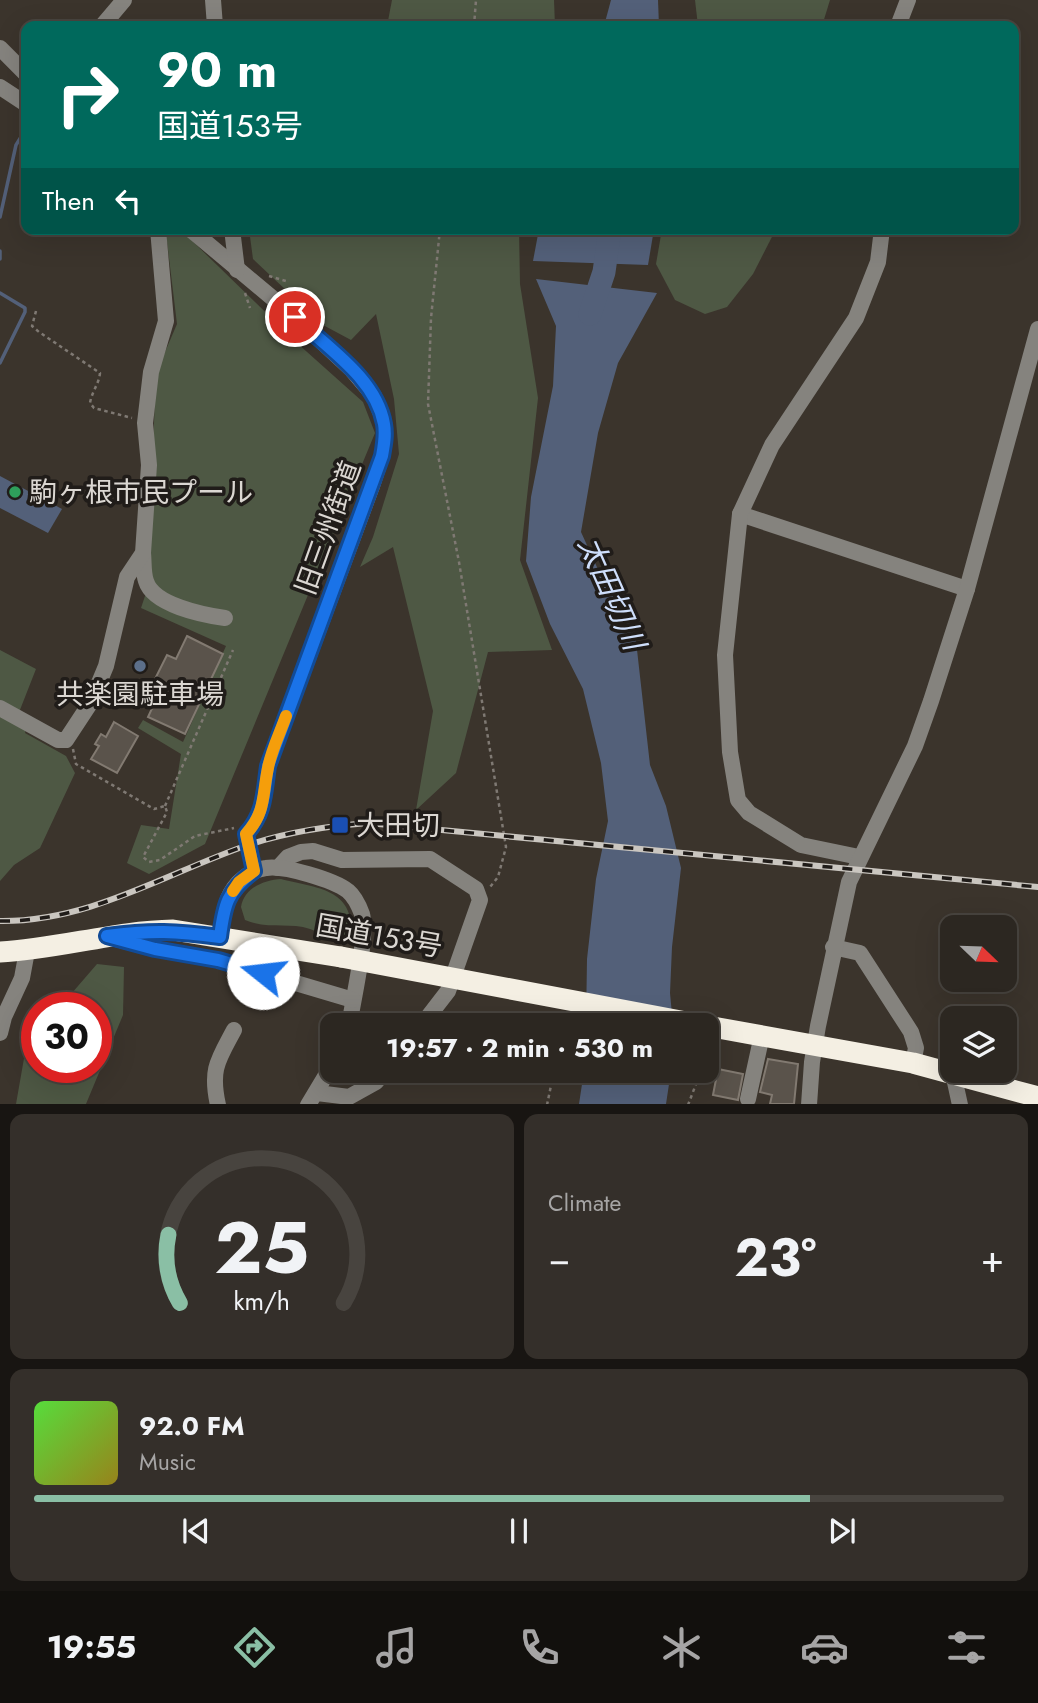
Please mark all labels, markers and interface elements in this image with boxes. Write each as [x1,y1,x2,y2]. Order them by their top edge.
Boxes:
text: 90 m [157,35,277,105]
icon: right [42,49,133,140]
text: 国道153号 [157,103,303,149]
text: Then [42,182,95,220]
icon: left [109,182,147,220]
pin [265,287,325,347]
icon: arrive [276,298,314,336]
street label: 旧三州街道 [285,455,371,601]
place label: 駒ヶ根市民プール [29,472,253,513]
marker: 駒ヶ根市民プール [7,484,23,500]
water label: 太田切川 [568,529,657,659]
marker: 共楽園駐車場 [132,658,148,674]
place label: 共楽園駐車場 [56,674,224,715]
place label: 大田切 [356,805,440,846]
marker: 大田切 [330,815,350,835]
street label: 国道153号 [313,905,445,967]
north arrow [940,915,1017,992]
map controls [940,915,1017,1083]
position arrow [226,936,300,1010]
speed limit sign: 30 [21,992,112,1083]
button: layers [940,1006,1017,1083]
text: 19:57 · 2 min · 530 m [386,1029,653,1067]
text: Climate [548,1186,621,1220]
text: 25 [215,1195,309,1300]
text: 23° [735,1220,816,1296]
text: − [548,1231,570,1286]
text: + [981,1231,1004,1286]
text: km/h [234,1282,290,1318]
text: 92.0 FM [139,1407,244,1445]
text: Music [139,1445,196,1479]
icon: previous [177,1512,215,1550]
icon: pause [500,1512,538,1550]
icon: next [823,1512,861,1550]
icon: directions [230,1623,279,1672]
icon: music [372,1623,421,1672]
icon: phone [515,1623,564,1672]
icon: climate [657,1623,706,1672]
icon: car [800,1623,849,1672]
icon: filters [942,1623,991,1672]
text: 19:55 [47,1624,136,1670]

